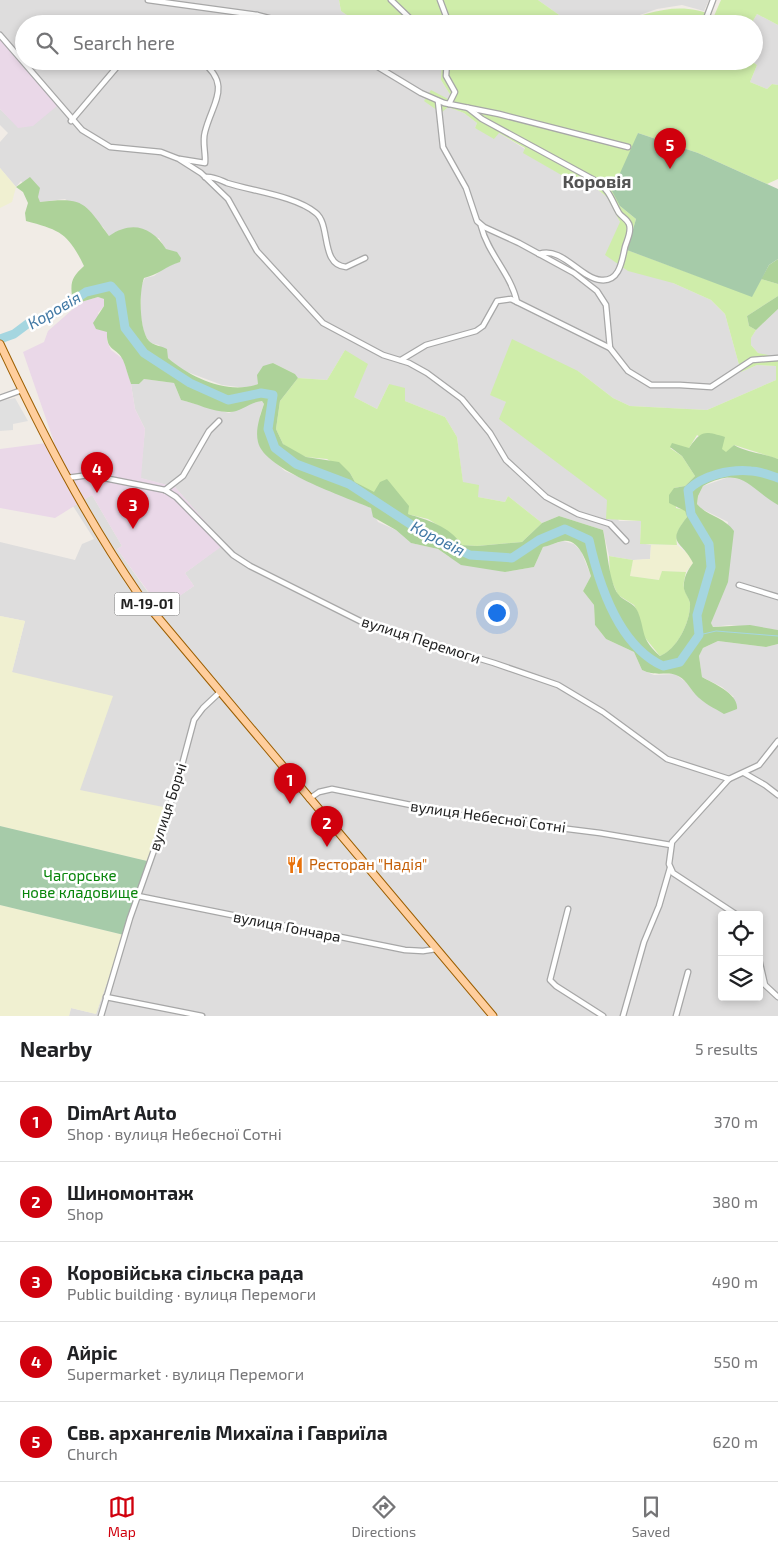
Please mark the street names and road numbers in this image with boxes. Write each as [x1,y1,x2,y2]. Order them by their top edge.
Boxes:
road number: М-19-01 [114,592,180,616]
street label: вулиця Перемоги [359,611,483,668]
street label: вулиця Борчі [144,760,191,853]
street label: вулиця Небесної Сотні [409,796,567,837]
street label: вулиця Гончара [232,907,343,946]

